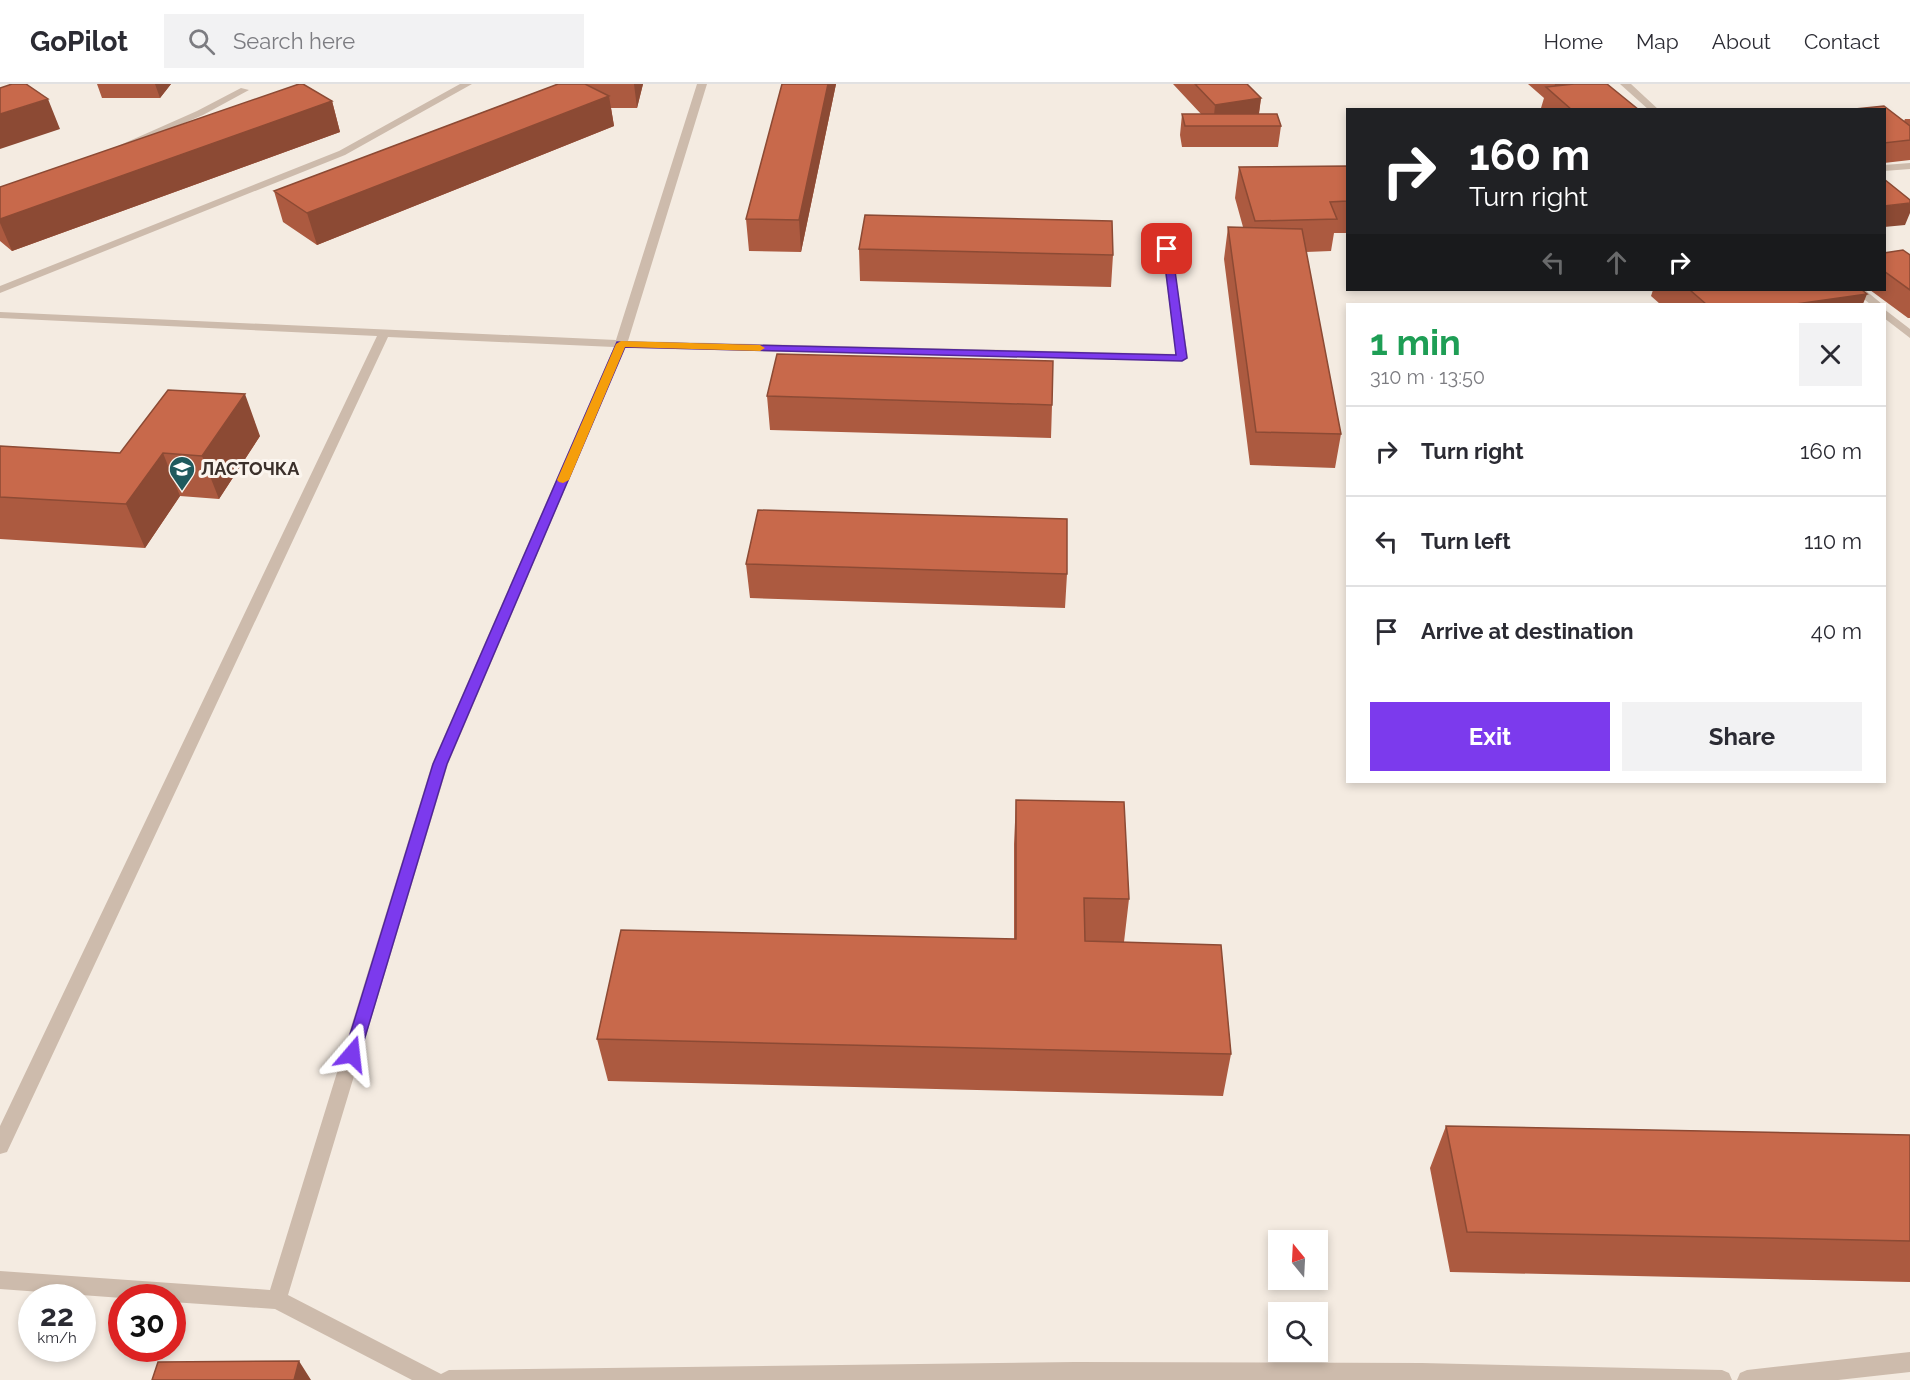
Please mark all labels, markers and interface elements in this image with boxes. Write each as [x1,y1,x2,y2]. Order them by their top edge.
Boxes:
search box [164,14,584,68]
text: GoPilot [30,25,128,58]
icon: search [185,25,218,58]
text: Search here [233,28,355,54]
text: Home [1544,29,1603,54]
text: Map [1636,29,1679,54]
text: About [1712,29,1771,54]
text: Contact [1804,29,1880,54]
text: 160 m [1469,131,1590,180]
icon: right [1370,132,1448,210]
text: Turn right [1469,181,1588,212]
pin [1141,223,1192,274]
icon: arrive [1150,232,1183,265]
icon: left [1537,246,1570,279]
icon: ahead [1600,246,1633,279]
icon: right [1663,246,1696,279]
text: 1 min [1370,321,1461,363]
button: close [1799,323,1862,386]
text: 310 m · 13:50 [1370,365,1485,389]
icon: right [1370,435,1403,468]
text: Turn right [1421,438,1524,464]
text: 160 m [1800,438,1862,464]
school or university icon: ЛАСТОЧКА [167,454,197,492]
place label: ЛАСТОЧКА [201,458,300,479]
icon: left [1370,525,1403,558]
text: Turn left [1421,528,1511,554]
text: 110 m [1804,528,1862,554]
icon: arrive [1370,615,1403,648]
text: Arrive at destination [1421,618,1634,644]
text: 40 m [1811,618,1862,644]
button: Exit [1370,702,1610,771]
button: Share [1622,702,1862,771]
position arrow [320,1022,384,1086]
north arrow [1268,1230,1328,1290]
map controls [1268,1230,1328,1362]
speed limit sign: 30 [108,1284,186,1362]
text: 22 [40,1298,74,1333]
button: search [1268,1302,1328,1362]
text: km/h [37,1329,77,1347]

